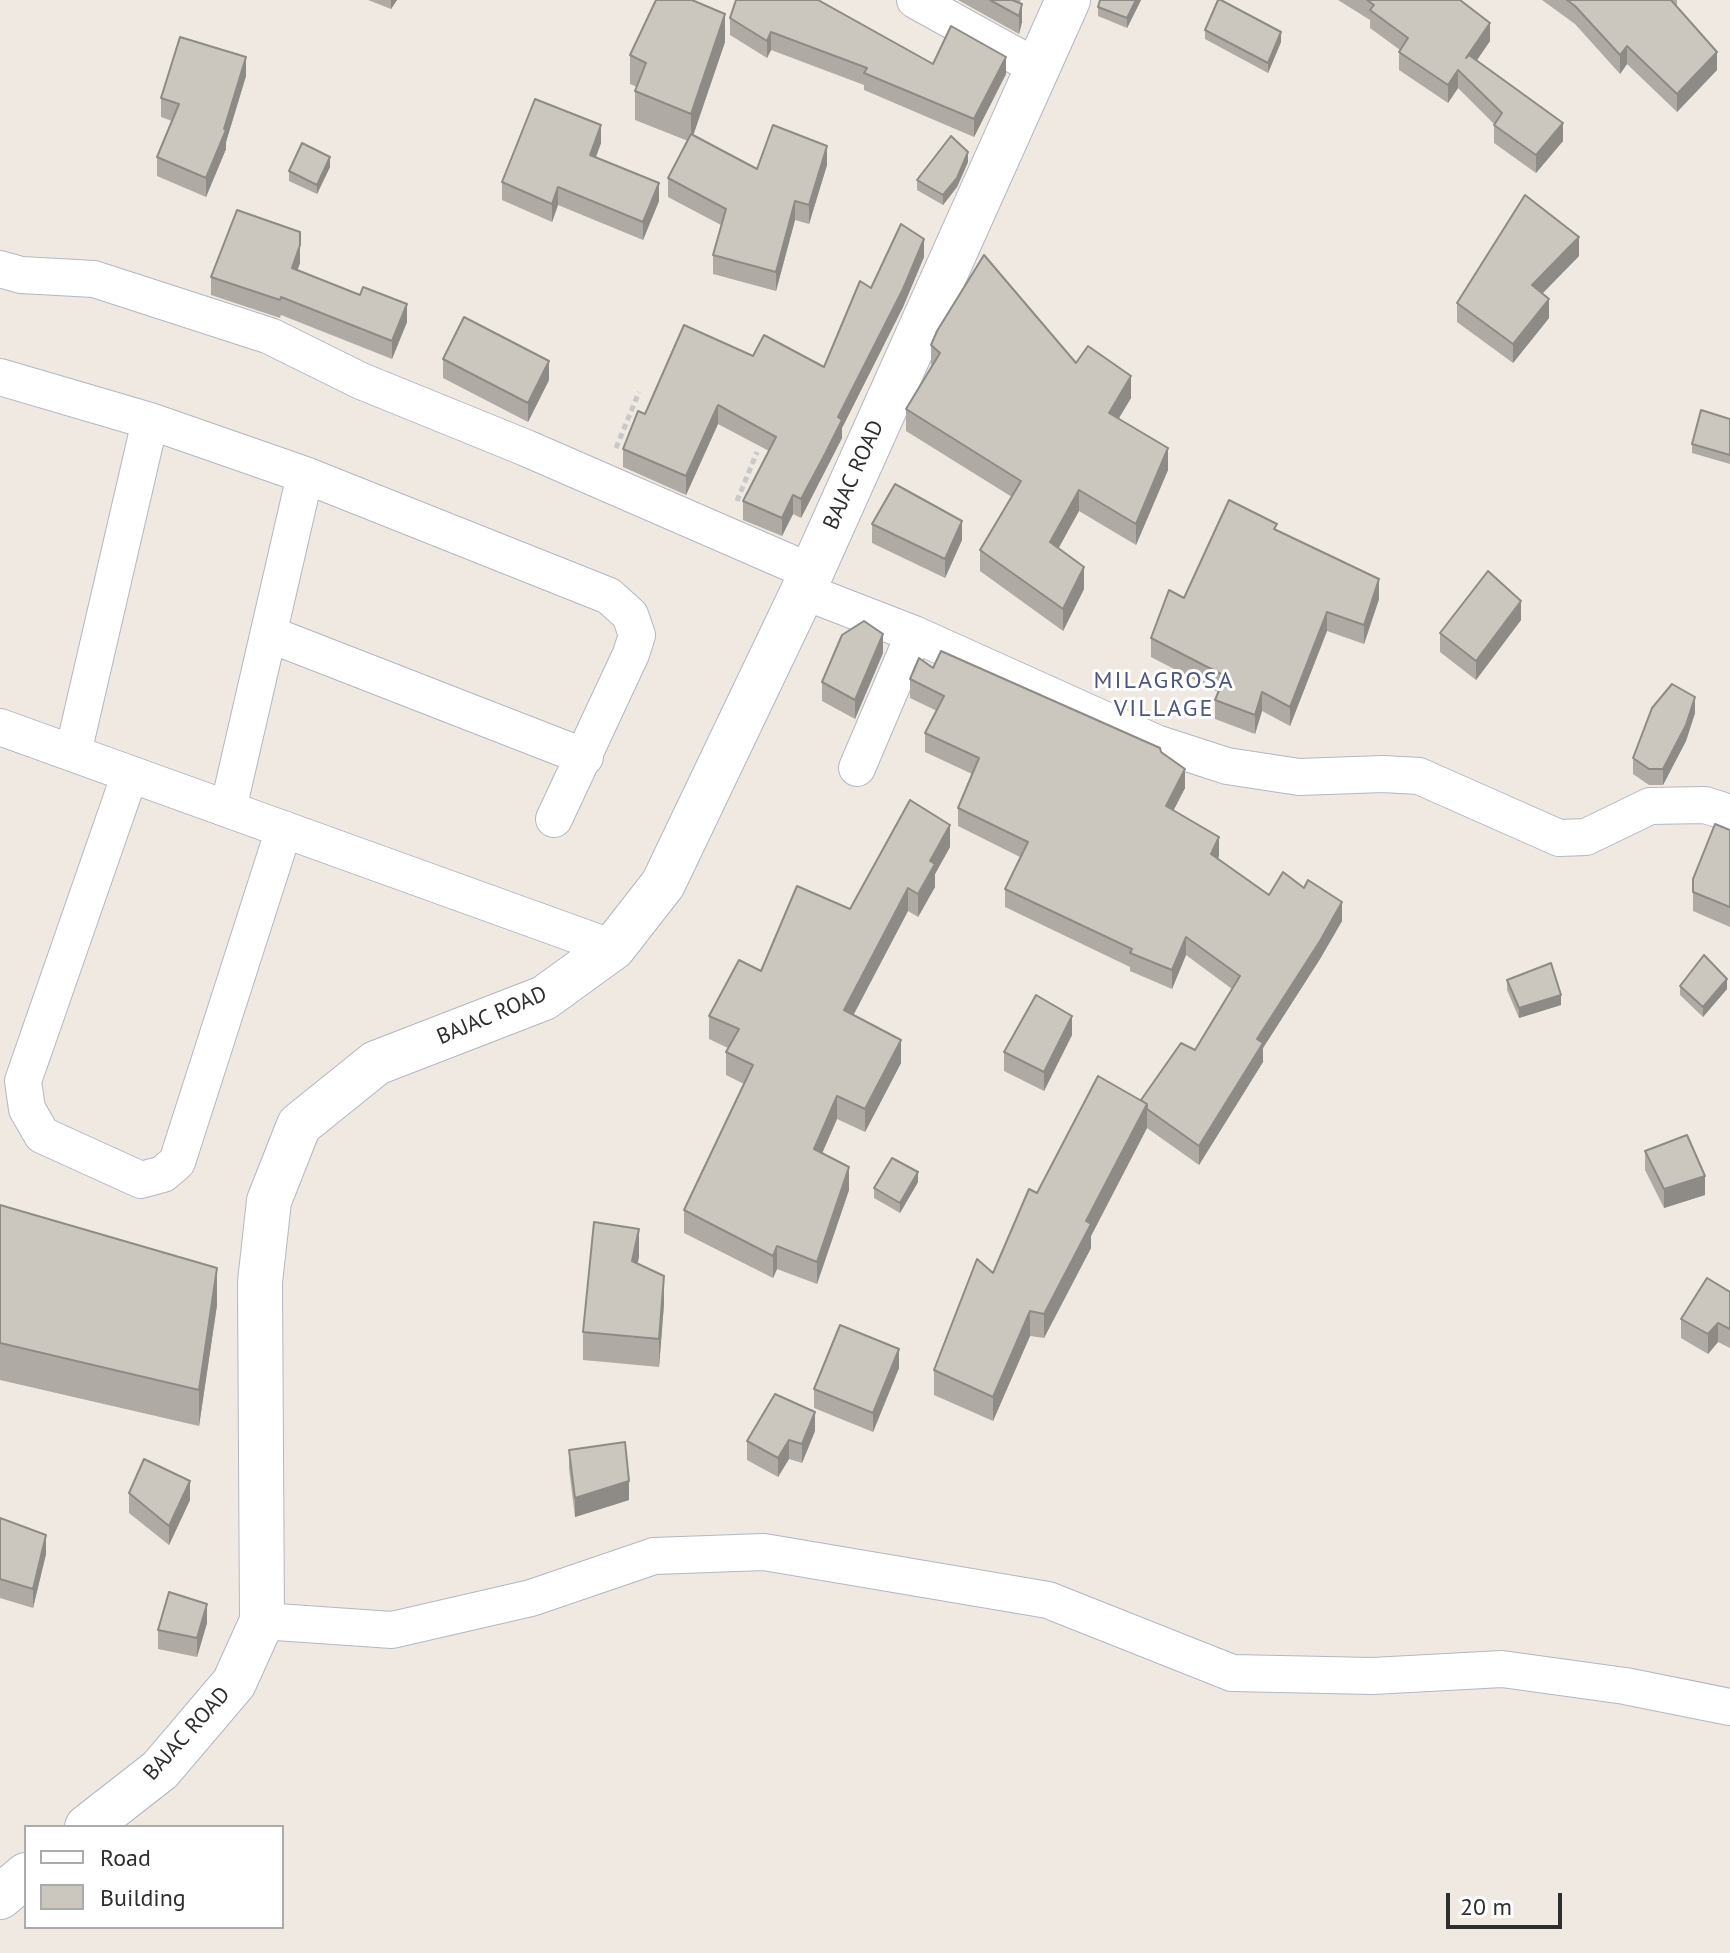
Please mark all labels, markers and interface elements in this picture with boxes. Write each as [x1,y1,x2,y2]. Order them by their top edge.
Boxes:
street label: BAJAC ROAD [818,416,890,534]
district label: MILAGROSA VILLAGE [1093,667,1235,723]
street label: BAJAC ROAD [433,981,551,1051]
street label: BAJAC ROAD [138,1682,236,1786]
legend [24,1825,284,1929]
text: Road [100,1842,151,1873]
scale bar [1450,1877,1566,1927]
text: Building [100,1882,186,1913]
text: 20 m [1460,1891,1512,1922]

